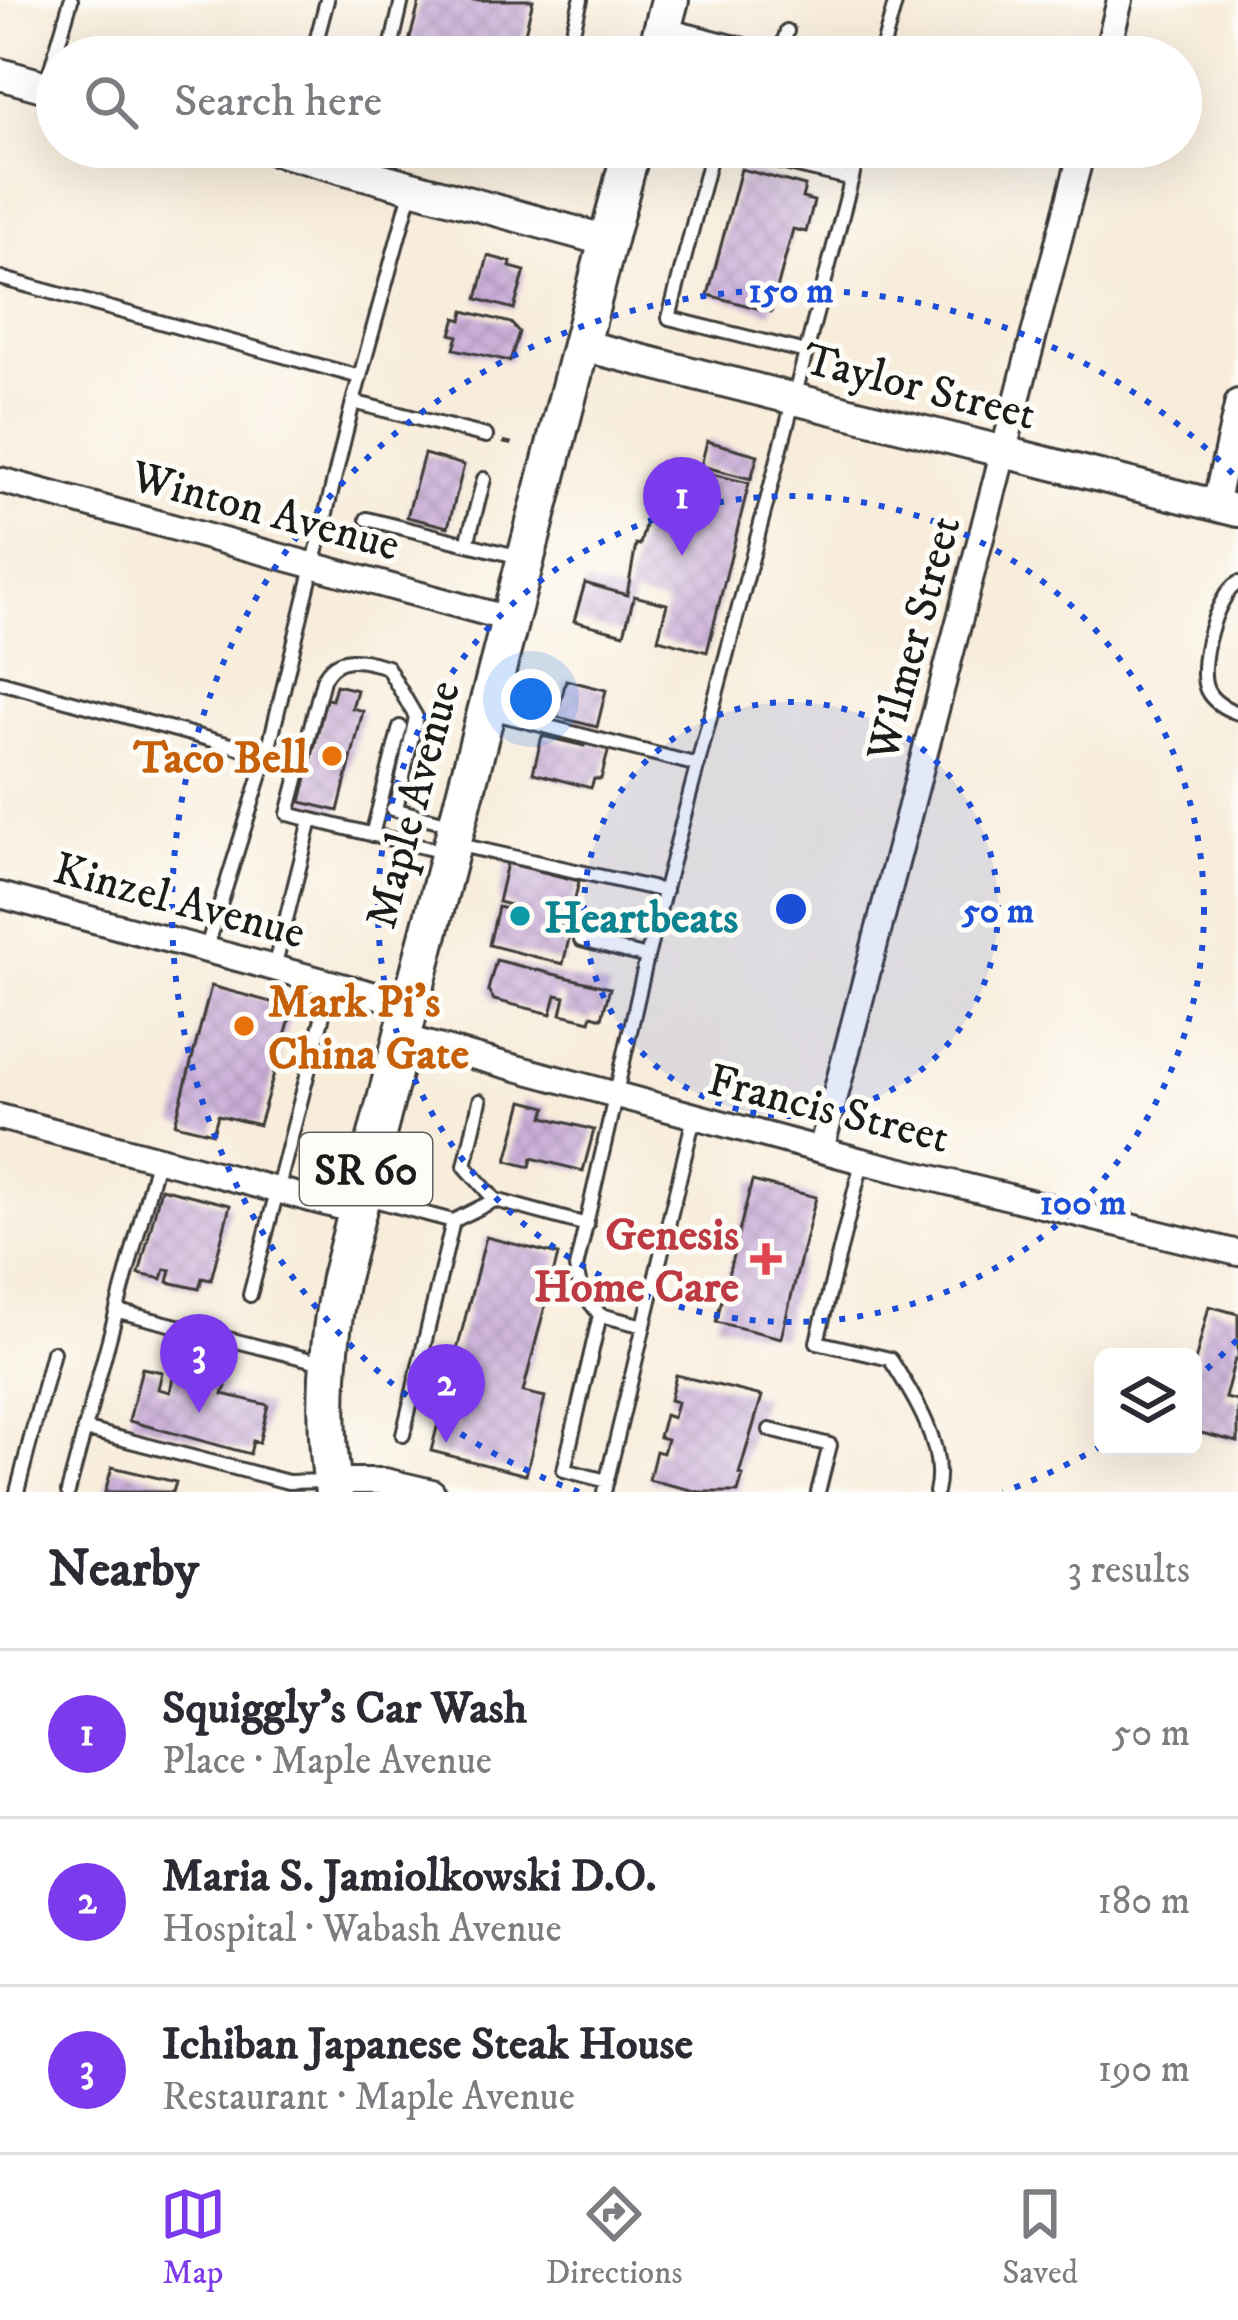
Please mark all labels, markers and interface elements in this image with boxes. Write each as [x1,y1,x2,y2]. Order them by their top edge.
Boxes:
search box [36,36,1202,168]
icon: search [78,69,144,135]
text: Search here [174,74,382,130]
text: 150 m [748,269,834,314]
street label: Taylor Street [797,332,1041,444]
street label: Winton Avenue [124,449,405,575]
pin: 1 [643,457,721,556]
street label: Wilmer Street [855,510,974,768]
your location [501,669,561,729]
street label: Maple Avenue [354,675,474,935]
place label: Taco Bell [133,731,308,787]
marker: Taco Bell [319,743,345,769]
street label: Kinzel Avenue [47,841,311,962]
centre of rings [770,888,812,930]
text: 50 m [961,889,1034,934]
place label: Heartbeats [544,891,738,947]
marker: Heartbeats [507,903,533,929]
place label: Mark Pi's China Gate [268,975,469,1083]
marker: Mark Pi's China Gate [231,1013,257,1039]
street label: Francis Street [702,1053,955,1167]
road number: SR 60 [300,1133,432,1205]
text: 100 m [1040,1181,1126,1226]
place label: Genesis Home Care [534,1208,739,1316]
marker: Genesis Home Care [750,1243,782,1275]
pin: 3 [160,1314,238,1413]
pin: 2 [407,1344,485,1443]
map controls [1094,1348,1202,1456]
button: layers [1094,1348,1202,1456]
text: Nearby [48,1538,199,1602]
text: 3 results [1067,1546,1190,1595]
text: Squiggly's Car Wash [162,1681,527,1737]
text: 1 [80,1709,94,1758]
text: 50 m [1112,1709,1190,1758]
text: Place · Maple Avenue [162,1737,492,1786]
text: Maria S. Jamiolkowski D.O. [162,1849,656,1905]
text: 2 [77,1877,97,1926]
text: 180 m [1098,1877,1190,1926]
text: Hospital · Wabash Avenue [162,1905,562,1954]
text: Ichiban Japanese Steak House [162,2017,693,2073]
text: 3 [80,2045,94,2094]
text: 190 m [1098,2045,1190,2094]
text: Restaurant · Maple Avenue [162,2073,575,2122]
tab: Map [160,2181,226,2294]
tab: Directions [546,2181,682,2294]
tab: Saved [1002,2181,1078,2294]

